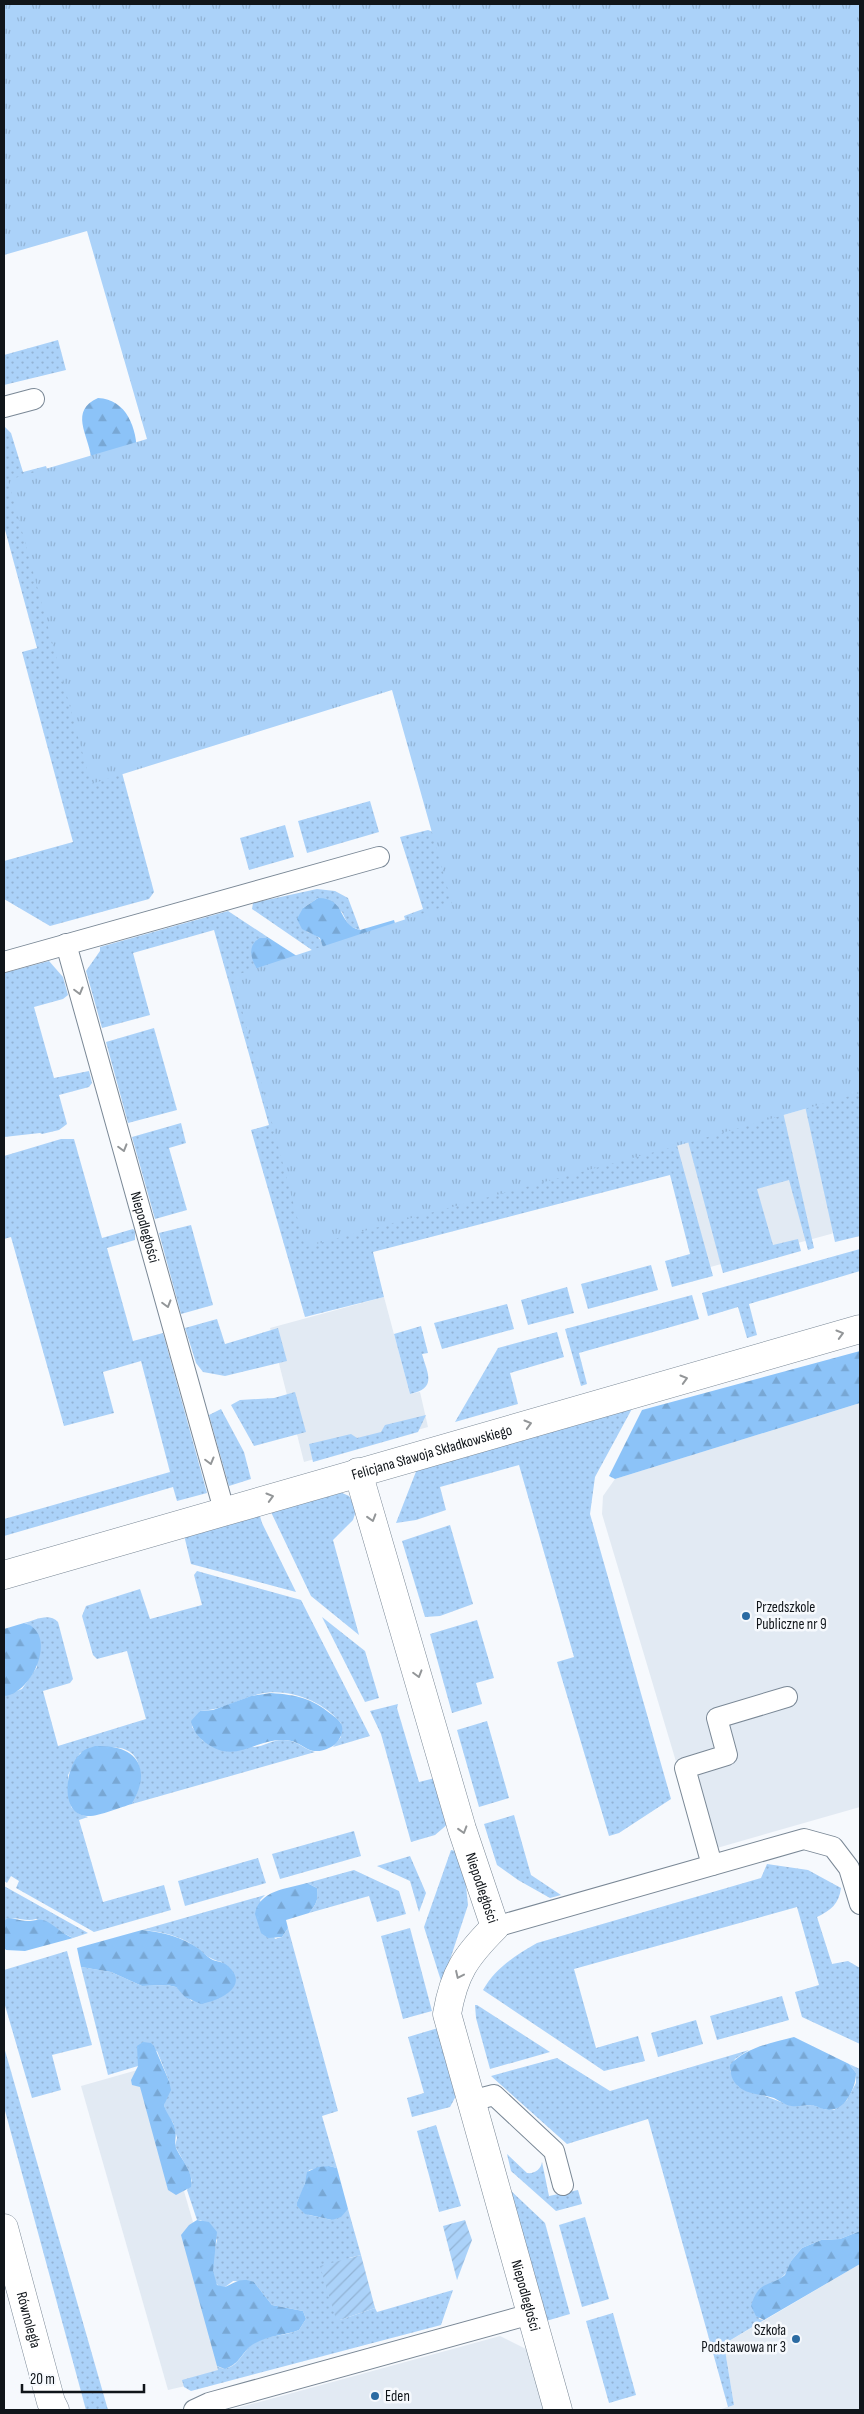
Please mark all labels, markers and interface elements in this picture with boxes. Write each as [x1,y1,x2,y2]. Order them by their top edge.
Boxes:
one-way arrow [74,987,84,995]
one-way arrow [117,1143,127,1152]
street label: Niepodległości [126,1189,164,1265]
one-way arrow [161,1300,172,1309]
one-way arrow [836,1330,844,1340]
one-way arrow [679,1374,688,1384]
one-way arrow [523,1419,531,1429]
street label: Felicjana Sławoja Składkowskiego [349,1420,514,1485]
one-way arrow [204,1457,215,1465]
one-way arrow [266,1492,274,1502]
one-way arrow [366,1514,376,1522]
place label: Przedszkole Publiczne nr 9 [756,1598,827,1634]
marker: Przedszkole Publiczne nr 9 [740,1610,752,1622]
one-way arrow [412,1670,422,1678]
one-way arrow [457,1826,467,1834]
street label: Niepodległości [461,1850,502,1926]
one-way arrow [454,1970,465,1979]
street label: Niepodległości [506,2258,544,2334]
street label: Równoległa [12,2290,45,2350]
place label: Szkoła Podstawowa nr 3 [701,2321,786,2357]
marker: Szkoła Podstawowa nr 3 [790,2333,802,2345]
scale bar [22,2362,145,2394]
text: 20 m [30,2370,55,2389]
place label: Eden [385,2387,410,2406]
marker: Eden [369,2390,381,2402]

